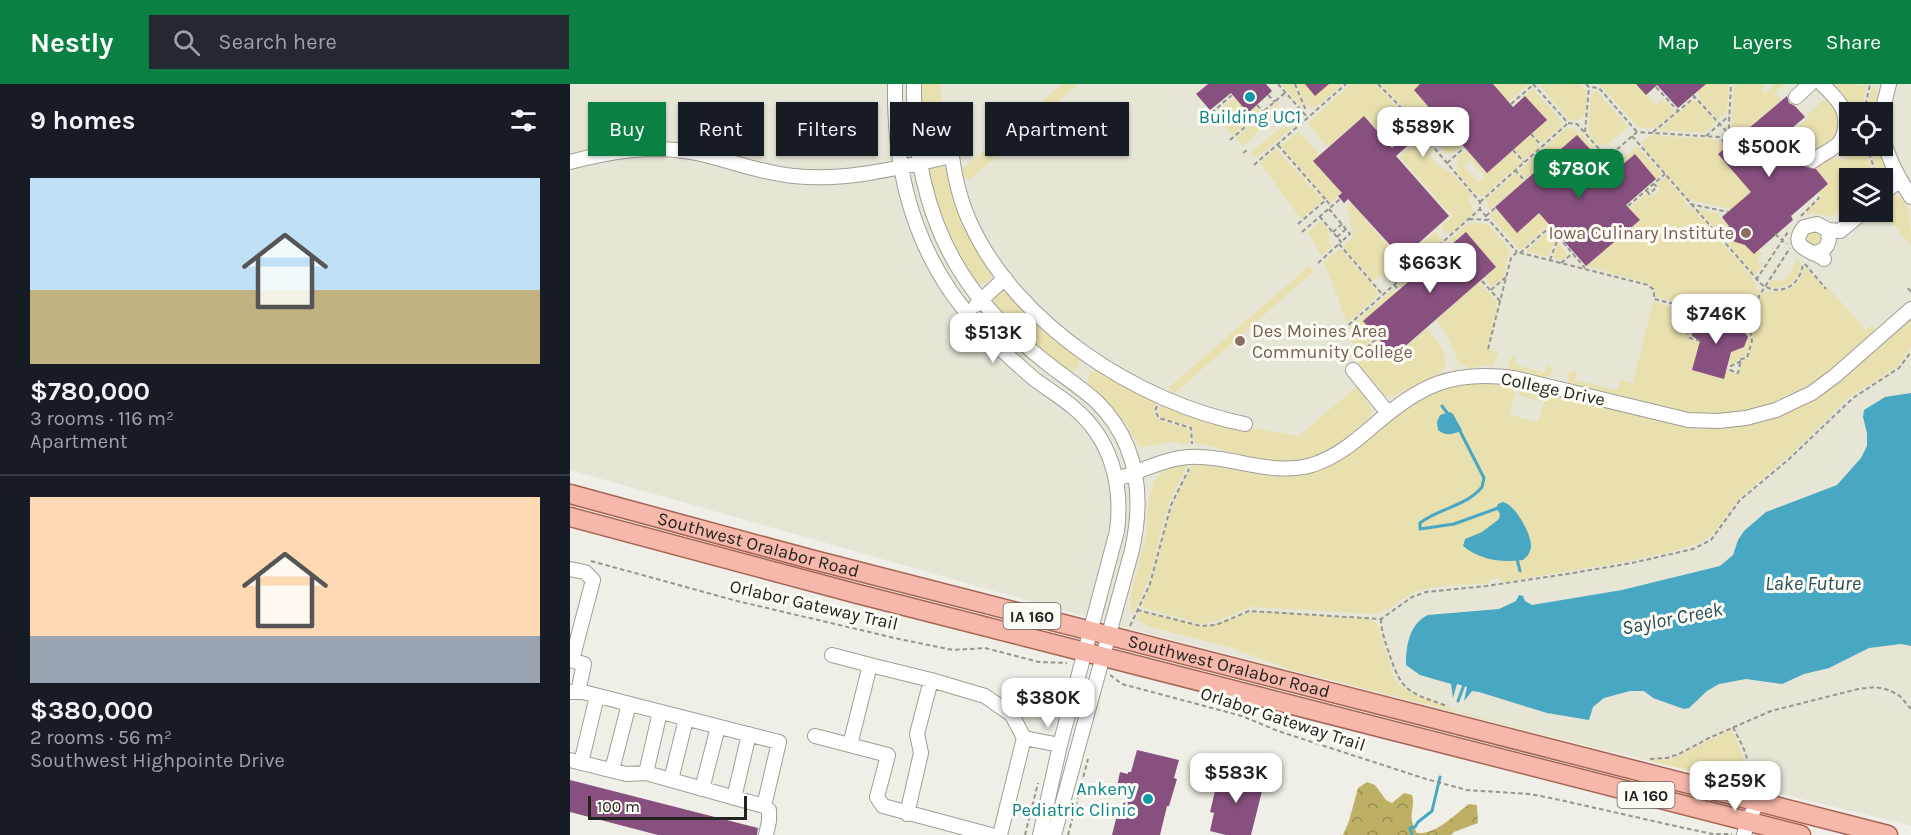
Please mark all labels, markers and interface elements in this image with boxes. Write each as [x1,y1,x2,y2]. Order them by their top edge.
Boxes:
search box [149,15,569,69]
text: Nestly [30,26,113,59]
icon: search [170,26,203,59]
text: Search here [218,29,337,55]
text: Map [1657,30,1699,54]
text: Layers [1732,30,1793,54]
text: Share [1826,30,1881,54]
marker: Building UC1 [1243,90,1257,104]
chip: Buy [588,102,666,156]
chip: Rent [678,102,764,156]
chip: Filters [776,102,878,156]
chip: New [890,102,973,156]
chip: Apartment [985,102,1129,156]
map controls [1839,102,1893,222]
button: locate [1839,102,1893,156]
icon: filters [507,104,540,137]
text: 9 homes [30,105,136,136]
place label: Building UC1 [1199,106,1301,128]
pin: $589K [1381,107,1465,158]
text: $589K [1391,115,1455,138]
pin: $500K [1727,127,1811,178]
text: $500K [1737,135,1801,158]
pin: $780K [1537,149,1621,200]
text: $780K [1548,157,1610,180]
button: layers [1839,168,1893,222]
icon: home [231,217,339,325]
place label: Iowa Culinary Institute [1548,222,1734,244]
marker: Iowa Culinary Institute [1739,226,1753,240]
pin: $663K [1388,243,1472,294]
text: $663K [1398,251,1462,274]
pin: $746K [1674,294,1758,345]
text: $746K [1686,302,1746,325]
pin: $513K [951,313,1035,364]
place label: Des Moines Area Community College [1252,320,1413,363]
text: $513K [964,321,1022,344]
marker: Des Moines Area Community College [1233,334,1247,348]
street label: College Drive [1499,367,1607,411]
text: $780,000 [30,376,150,407]
text: 3 rooms · 116 m² [30,407,174,430]
text: Apartment [30,430,128,453]
street label: Southwest Oralabor Road [655,507,861,582]
icon: home [231,536,339,644]
water label: Lake Future [1765,572,1861,595]
street label: Orlabor Gateway Trail [728,575,900,635]
water label: Saylor Creek [1620,597,1725,640]
road number: IA 160 [1004,603,1060,629]
street label: Southwest Oralabor Road [1125,630,1332,703]
pin: $380K [1006,678,1090,729]
street label: Orlabor Gateway Trail [1198,682,1368,756]
text: $380K [1016,686,1080,709]
text: $380,000 [30,695,153,726]
text: 2 rooms · 56 m² [30,726,172,749]
text: Southwest Highpointe Drive [30,749,285,772]
pin: $583K [1194,753,1278,804]
text: $583K [1204,761,1268,784]
pin: $259K [1693,761,1777,812]
text: $259K [1704,769,1766,792]
place label: Ankeny Pediatric Clinic [1012,778,1137,821]
road number: IA 160 [1618,782,1674,808]
marker: Ankeny Pediatric Clinic [1141,792,1155,806]
scale bar [588,793,747,820]
text: 100 m [597,797,640,816]

